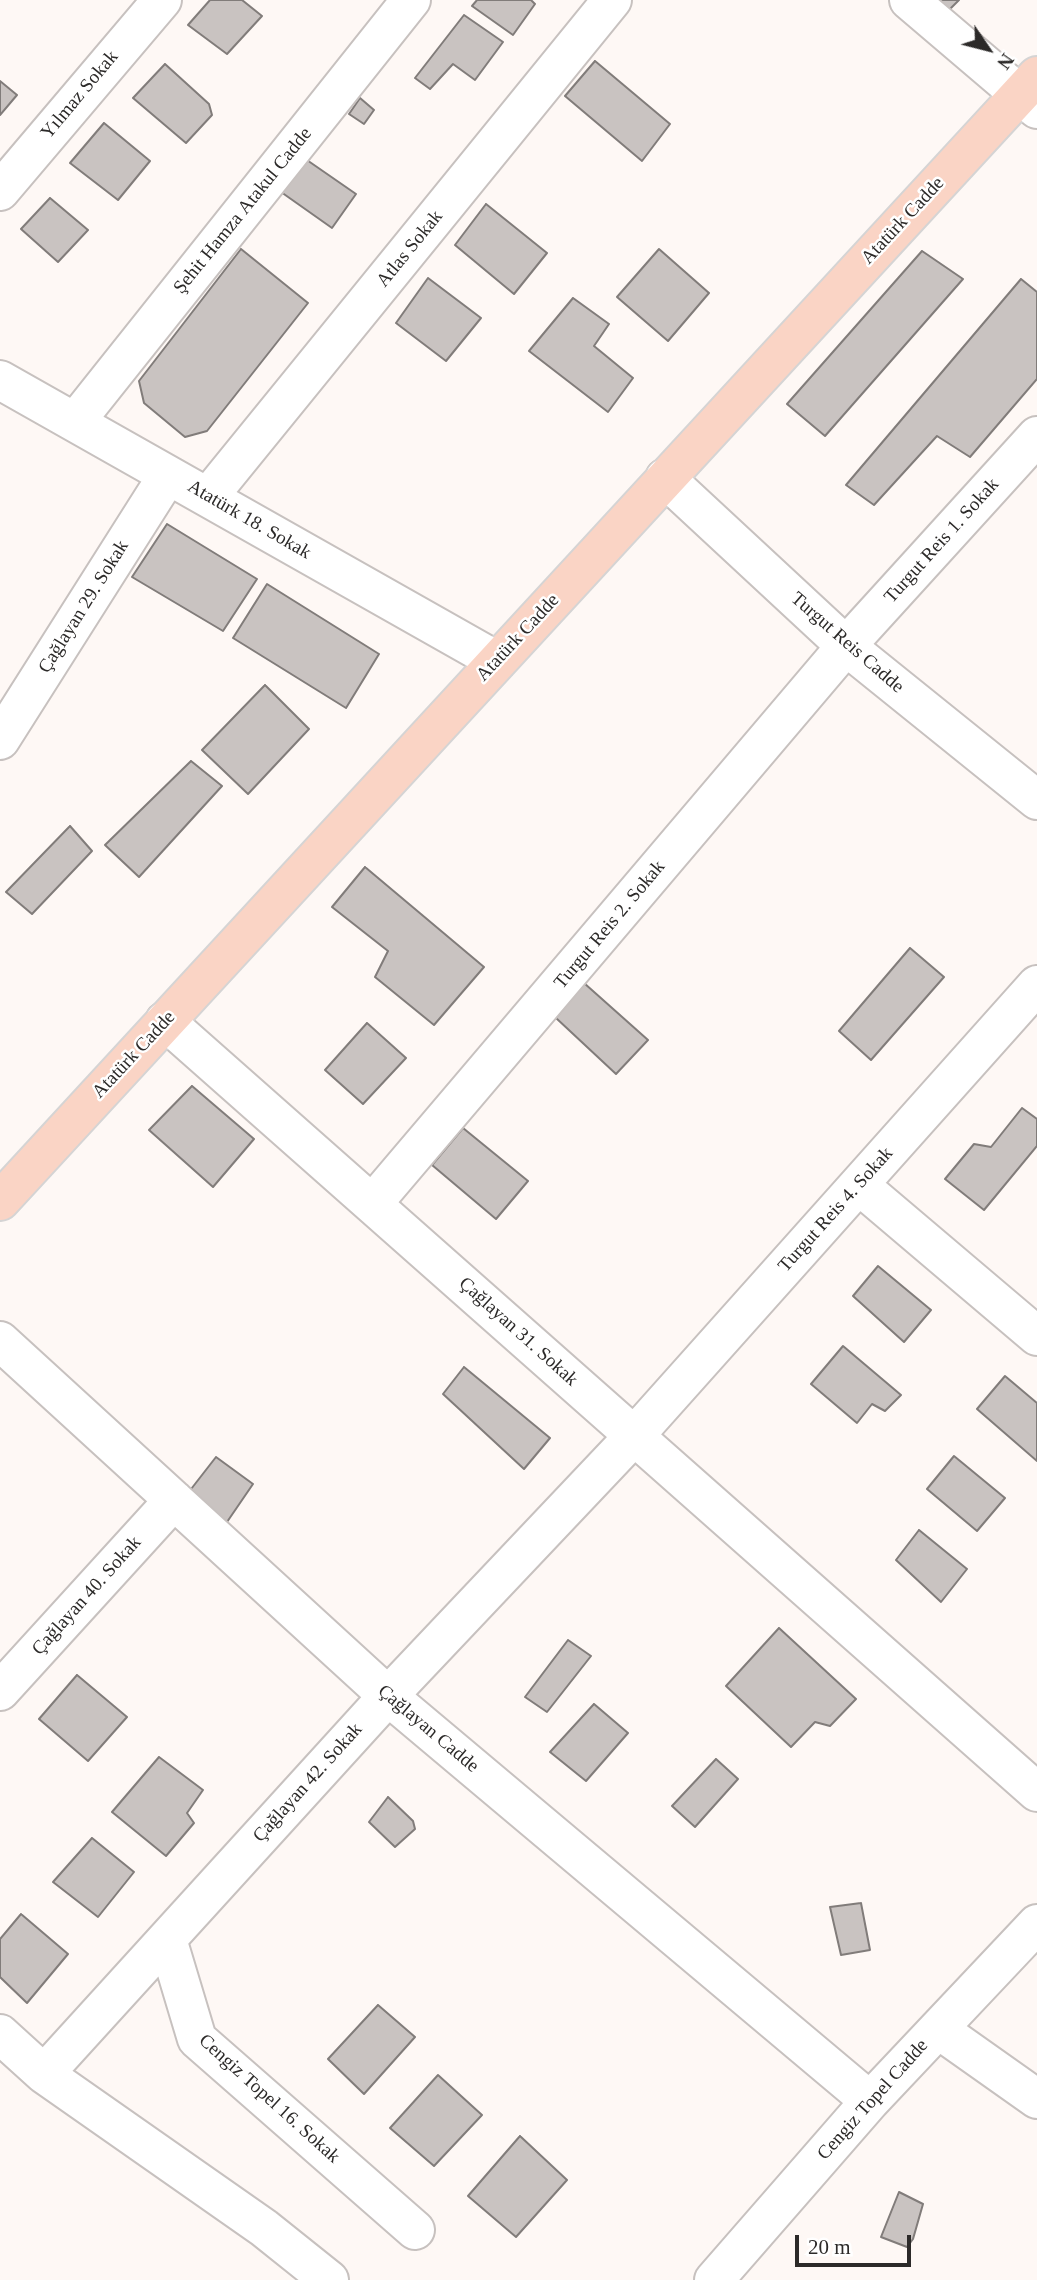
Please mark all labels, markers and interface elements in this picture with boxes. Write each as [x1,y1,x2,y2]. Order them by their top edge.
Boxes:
north arrow [953,14,1023,84]
street label: Yılmaz Sokak [37,46,123,144]
text: N [993,50,1018,73]
street label: Şehit Hamza Atakul Cadde [169,123,317,299]
street label: Atatürk Cadde [857,173,949,269]
street label: Atlas Sokak [372,206,448,292]
street label: Turgut Reis 1. Sokak [880,474,1004,608]
street label: Atatürk 18. Sokak [183,475,315,565]
street label: Çağlayan 29. Sokak [34,536,134,678]
street label: Turgut Reis Cadde [786,588,908,698]
street label: Atatürk Cadde [472,590,564,686]
street label: Turgut Reis 2. Sokak [550,856,670,994]
street label: Atatürk Cadde [88,1007,180,1103]
street label: Turgut Reis 4. Sokak [774,1143,898,1277]
street label: Çağlayan 31. Sokak [454,1273,582,1391]
street label: Çağlayan 40. Sokak [28,1532,146,1660]
street label: Çağlayan Cadde [373,1680,483,1778]
street label: Çağlayan 42. Sokak [249,1719,367,1847]
street label: Cengiz Topel 16. Sokak [194,2030,344,2168]
street label: Cengiz Topel Cadde [813,2035,933,2165]
scale bar [799,2220,914,2264]
text: 20 m [808,2235,851,2259]

